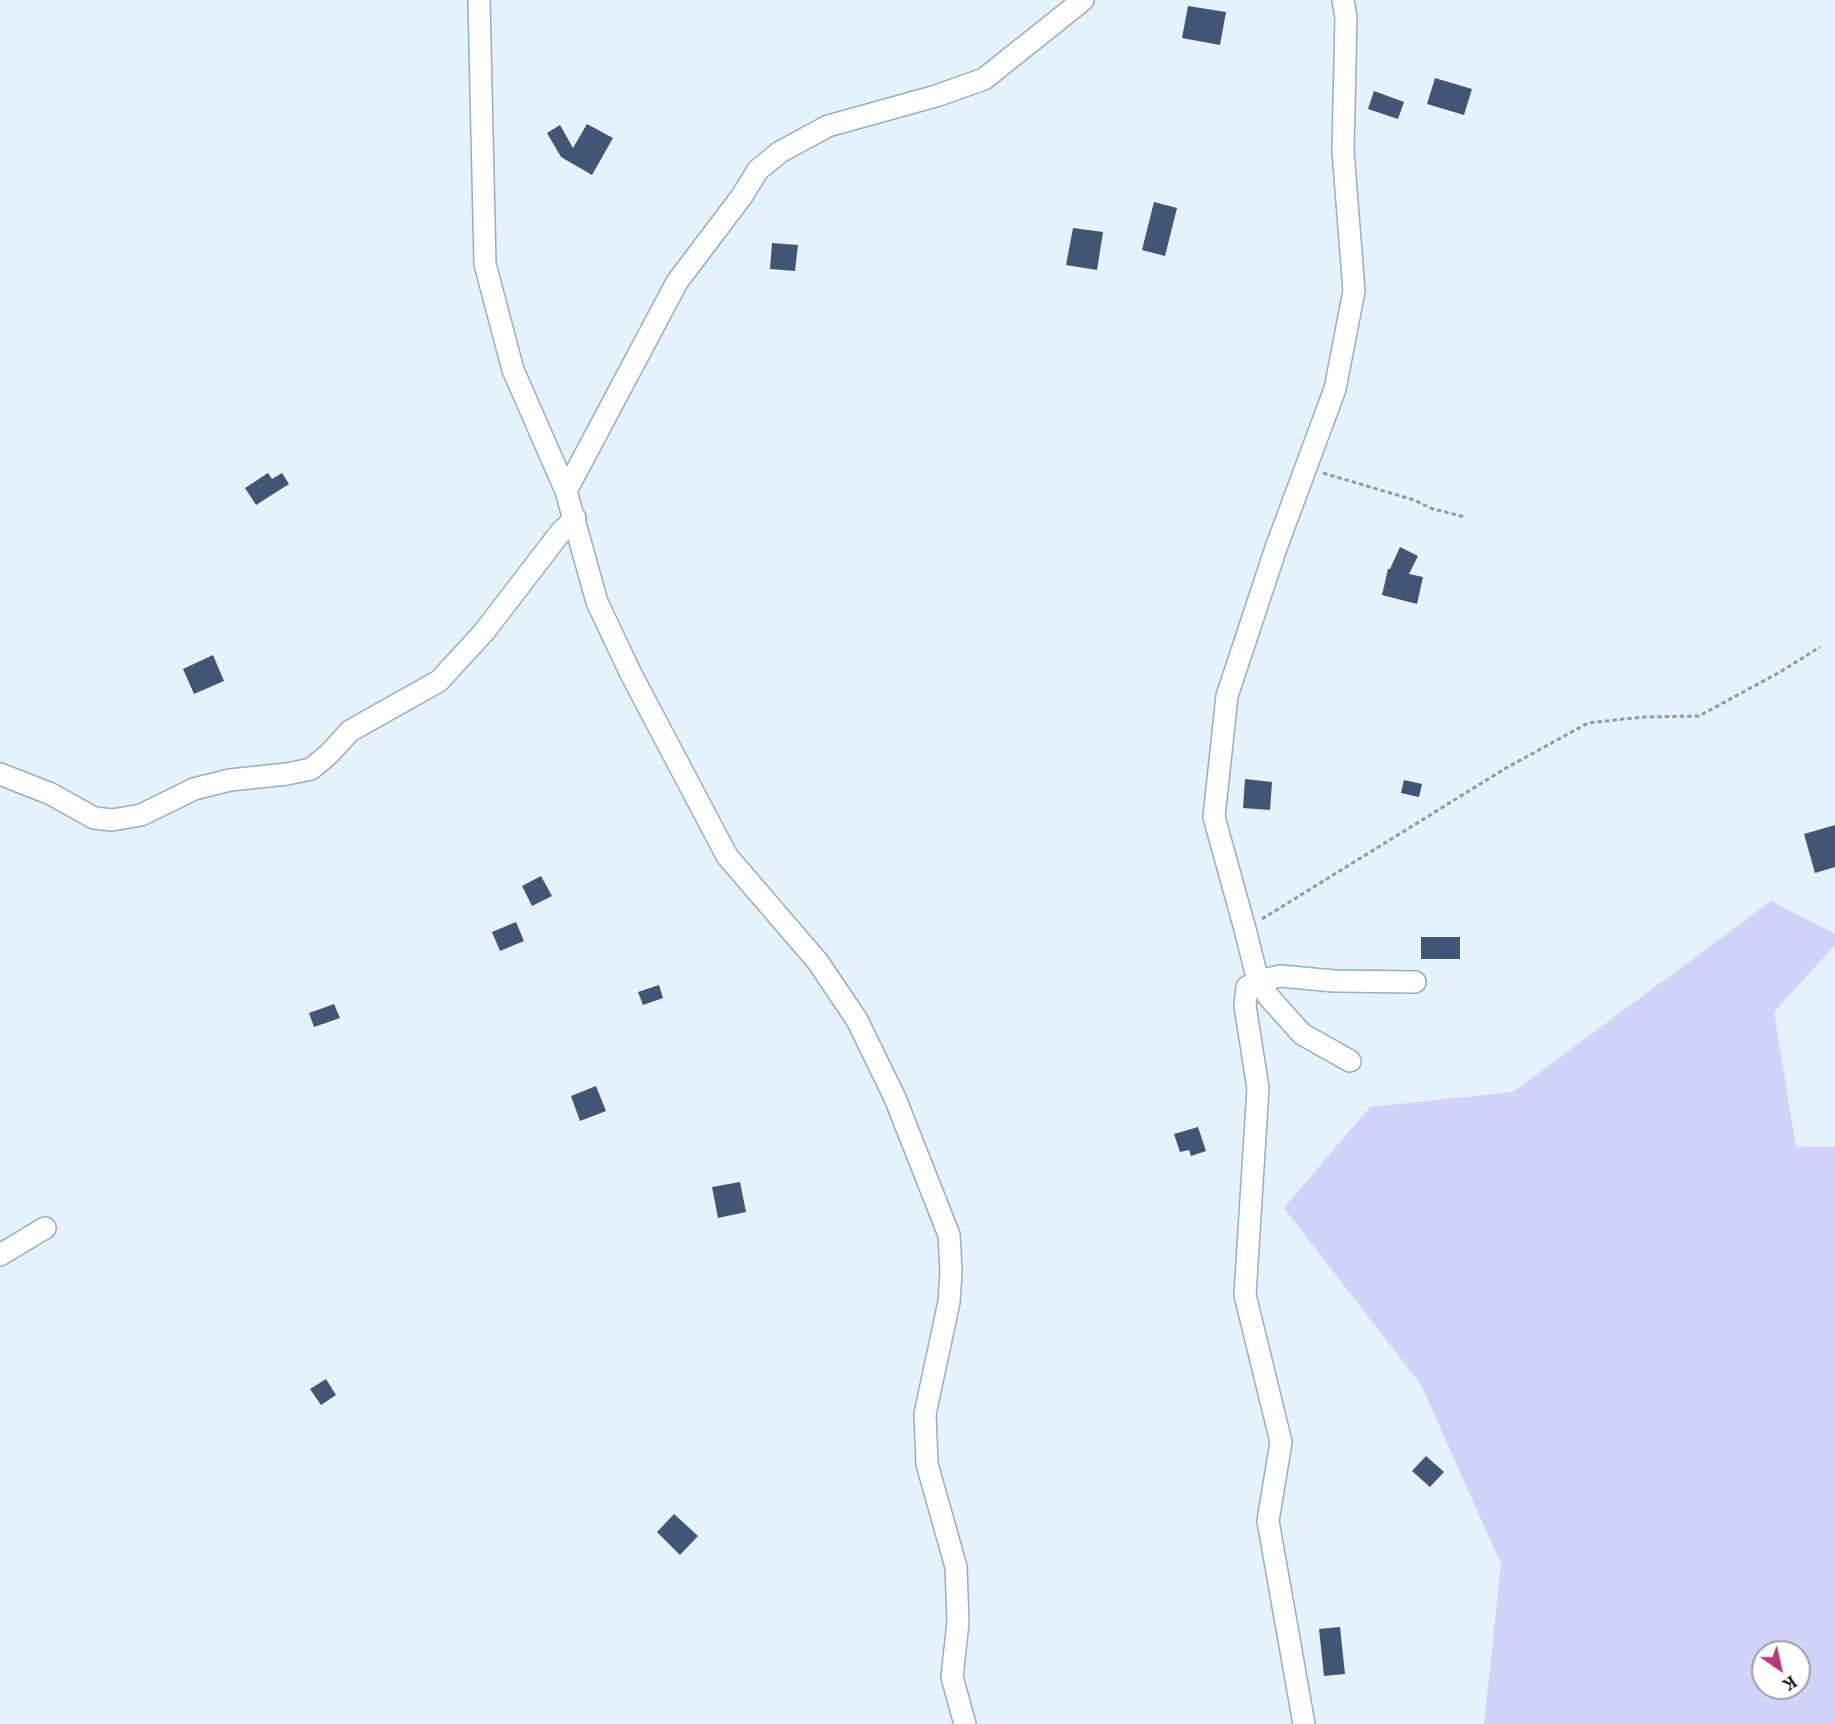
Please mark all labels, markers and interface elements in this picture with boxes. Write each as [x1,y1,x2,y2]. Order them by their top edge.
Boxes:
north arrow [1751,1640,1811,1700]
text: K [1779,1672,1801,1695]

